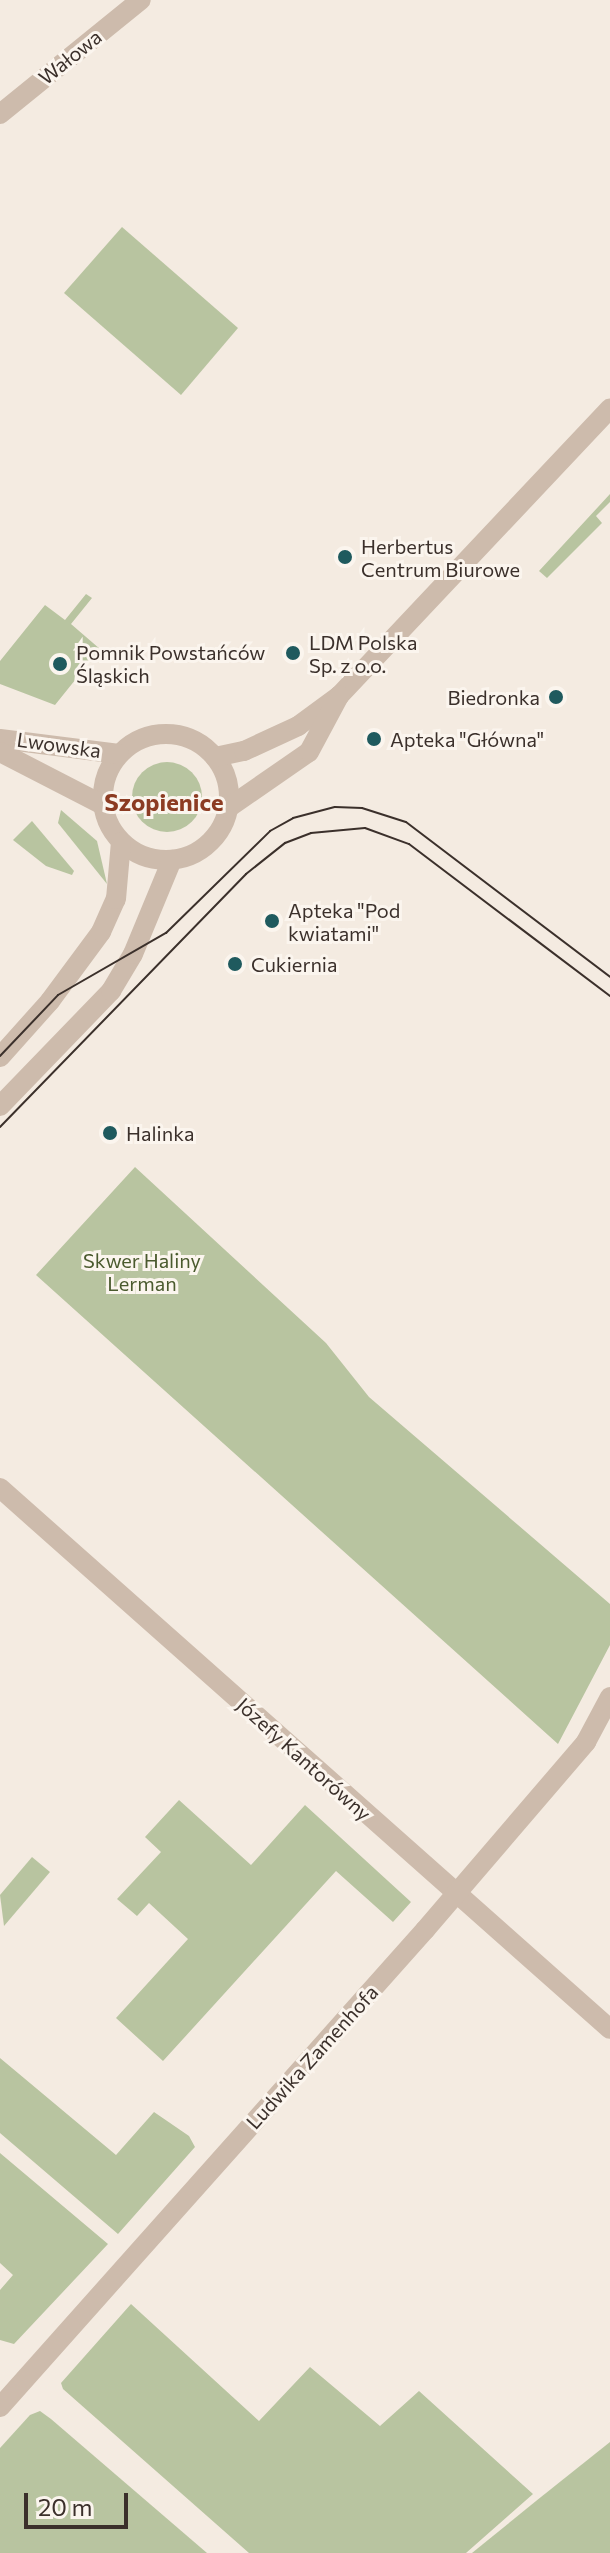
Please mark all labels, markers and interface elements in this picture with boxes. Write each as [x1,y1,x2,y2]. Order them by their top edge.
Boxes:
street label: Wałowa [34,24,106,90]
place label: Herbertus Centrum Biurowe [361,534,520,581]
marker: Herbertus Centrum Biurowe [336,548,354,566]
place label: LDM Polska Sp. z o.o. [309,630,417,677]
place label: Pomnik Powstańców Śląskich [76,640,265,687]
marker: LDM Polska Sp. z o.o. [284,644,302,662]
marker: Pomnik Powstańców Śląskich [51,655,69,673]
place label: Biedronka [447,685,540,709]
marker: Biedronka [547,688,565,706]
street label: Lwowska [15,727,103,763]
place label: Apteka "Główna" [390,727,544,751]
marker: Apteka "Główna" [365,730,383,748]
district label: Szopienice [104,788,224,816]
place label: Apteka "Pod kwiatami" [288,898,400,945]
marker: Apteka "Pod kwiatami" [263,912,281,930]
place label: Cukiernia [251,952,337,976]
marker: Cukiernia [226,955,244,973]
place label: Halinka [126,1121,194,1145]
marker: Halinka [101,1124,119,1142]
park label: Skwer Haliny Lerman [83,1248,201,1295]
street label: Józefy Kantorówny [232,1692,376,1826]
street label: Ludwika Zamenhofa [241,1980,383,2134]
scale bar [28,2477,132,2527]
text: 20 m [38,2492,92,2521]

